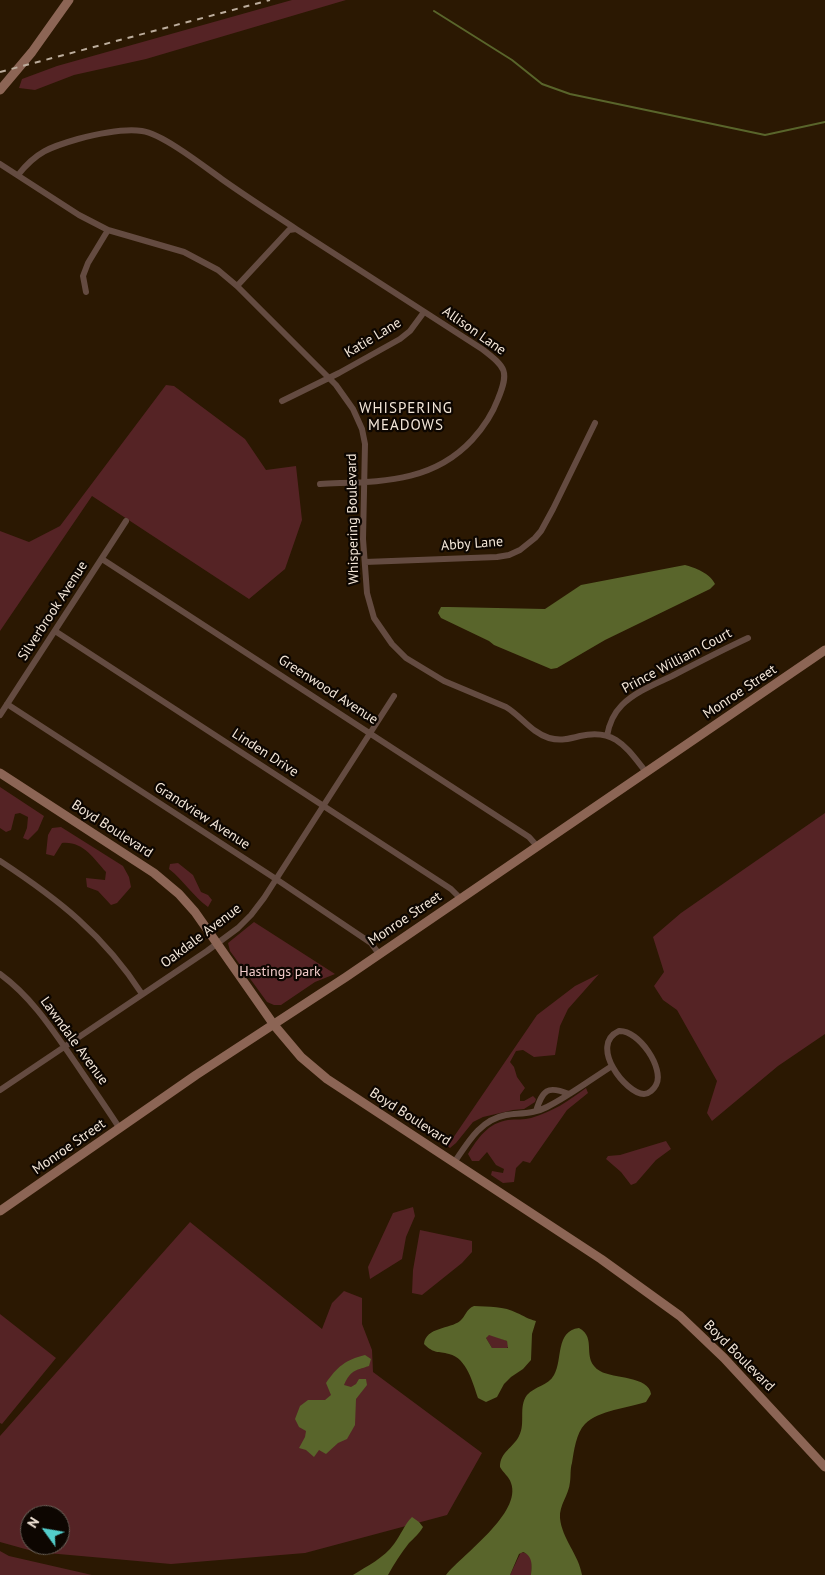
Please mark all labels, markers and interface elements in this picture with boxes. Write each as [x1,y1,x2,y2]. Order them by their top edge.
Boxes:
street label: Allison Lane [439,303,509,359]
street label: Katie Lane [342,315,404,361]
district label: WHISPERING MEADOWS [358,400,454,435]
street label: Whispering Boulevard [343,453,363,585]
street label: Abby Lane [440,533,504,555]
street label: Silverbrook Avenue [15,558,91,664]
street label: Prince William Court [619,625,735,697]
street label: Greenwood Avenue [275,652,381,728]
street label: Monroe Street [700,661,780,723]
street label: Linden Drive [229,725,301,781]
street label: Grandview Avenue [151,779,253,853]
street label: Boyd Boulevard [68,797,156,861]
street label: Monroe Street [365,888,445,950]
street label: Oakdale Avenue [157,900,245,972]
park label: Hastings park [239,964,321,980]
street label: Lawndale Avenue [36,994,112,1088]
street label: Boyd Boulevard [366,1085,454,1149]
street label: Monroe Street [29,1116,109,1178]
street label: Boyd Boulevard [700,1317,778,1395]
north arrow [20,1505,70,1555]
text: N [23,1514,43,1531]

